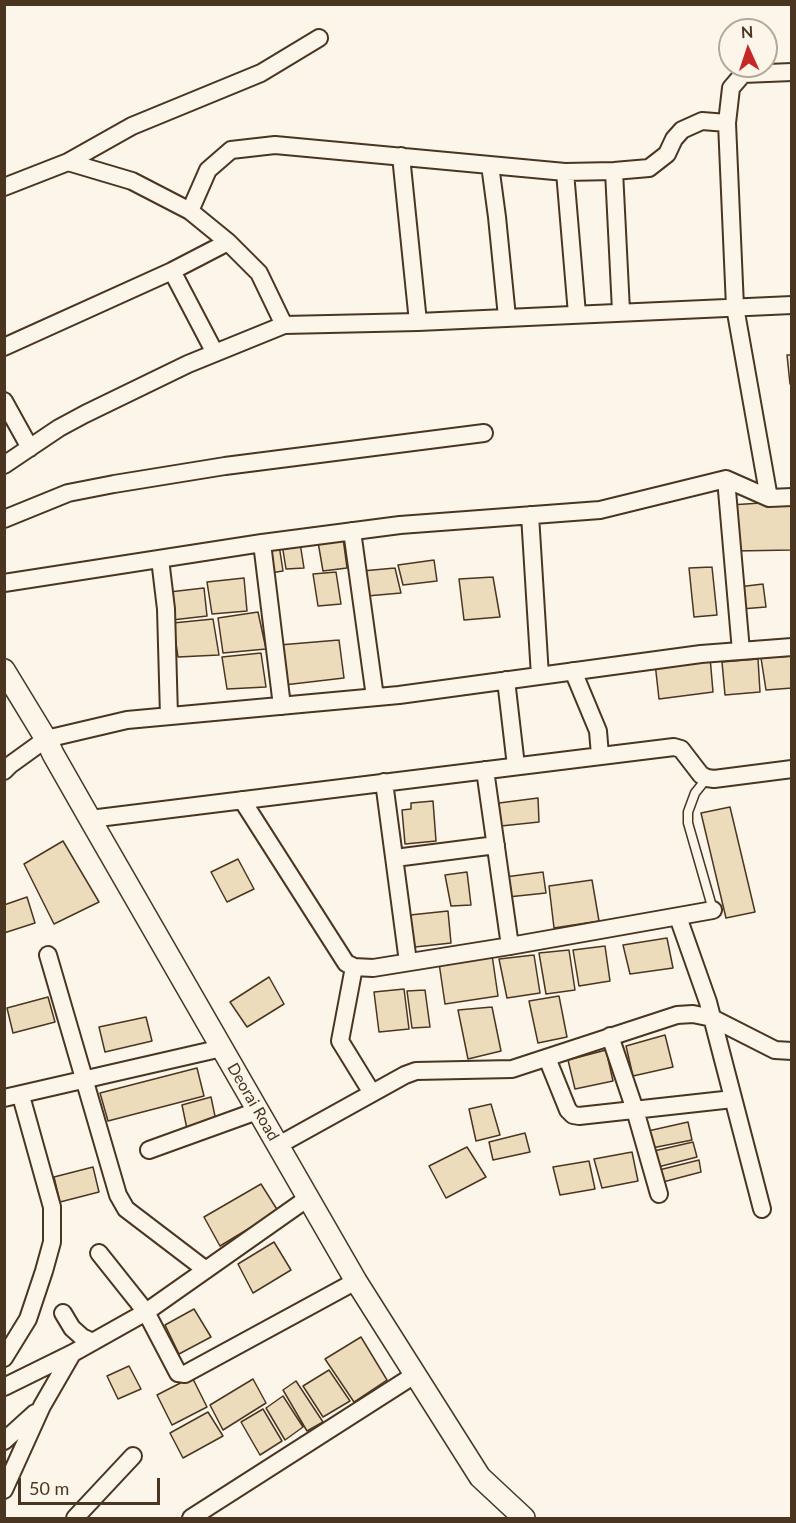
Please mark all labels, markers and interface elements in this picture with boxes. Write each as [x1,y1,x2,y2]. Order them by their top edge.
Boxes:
north arrow [718,18,778,78]
text: N [740,22,754,41]
street label: Deorai Road [223,1060,283,1144]
scale bar [21,1466,164,1504]
text: 50 m [29,1477,69,1499]

